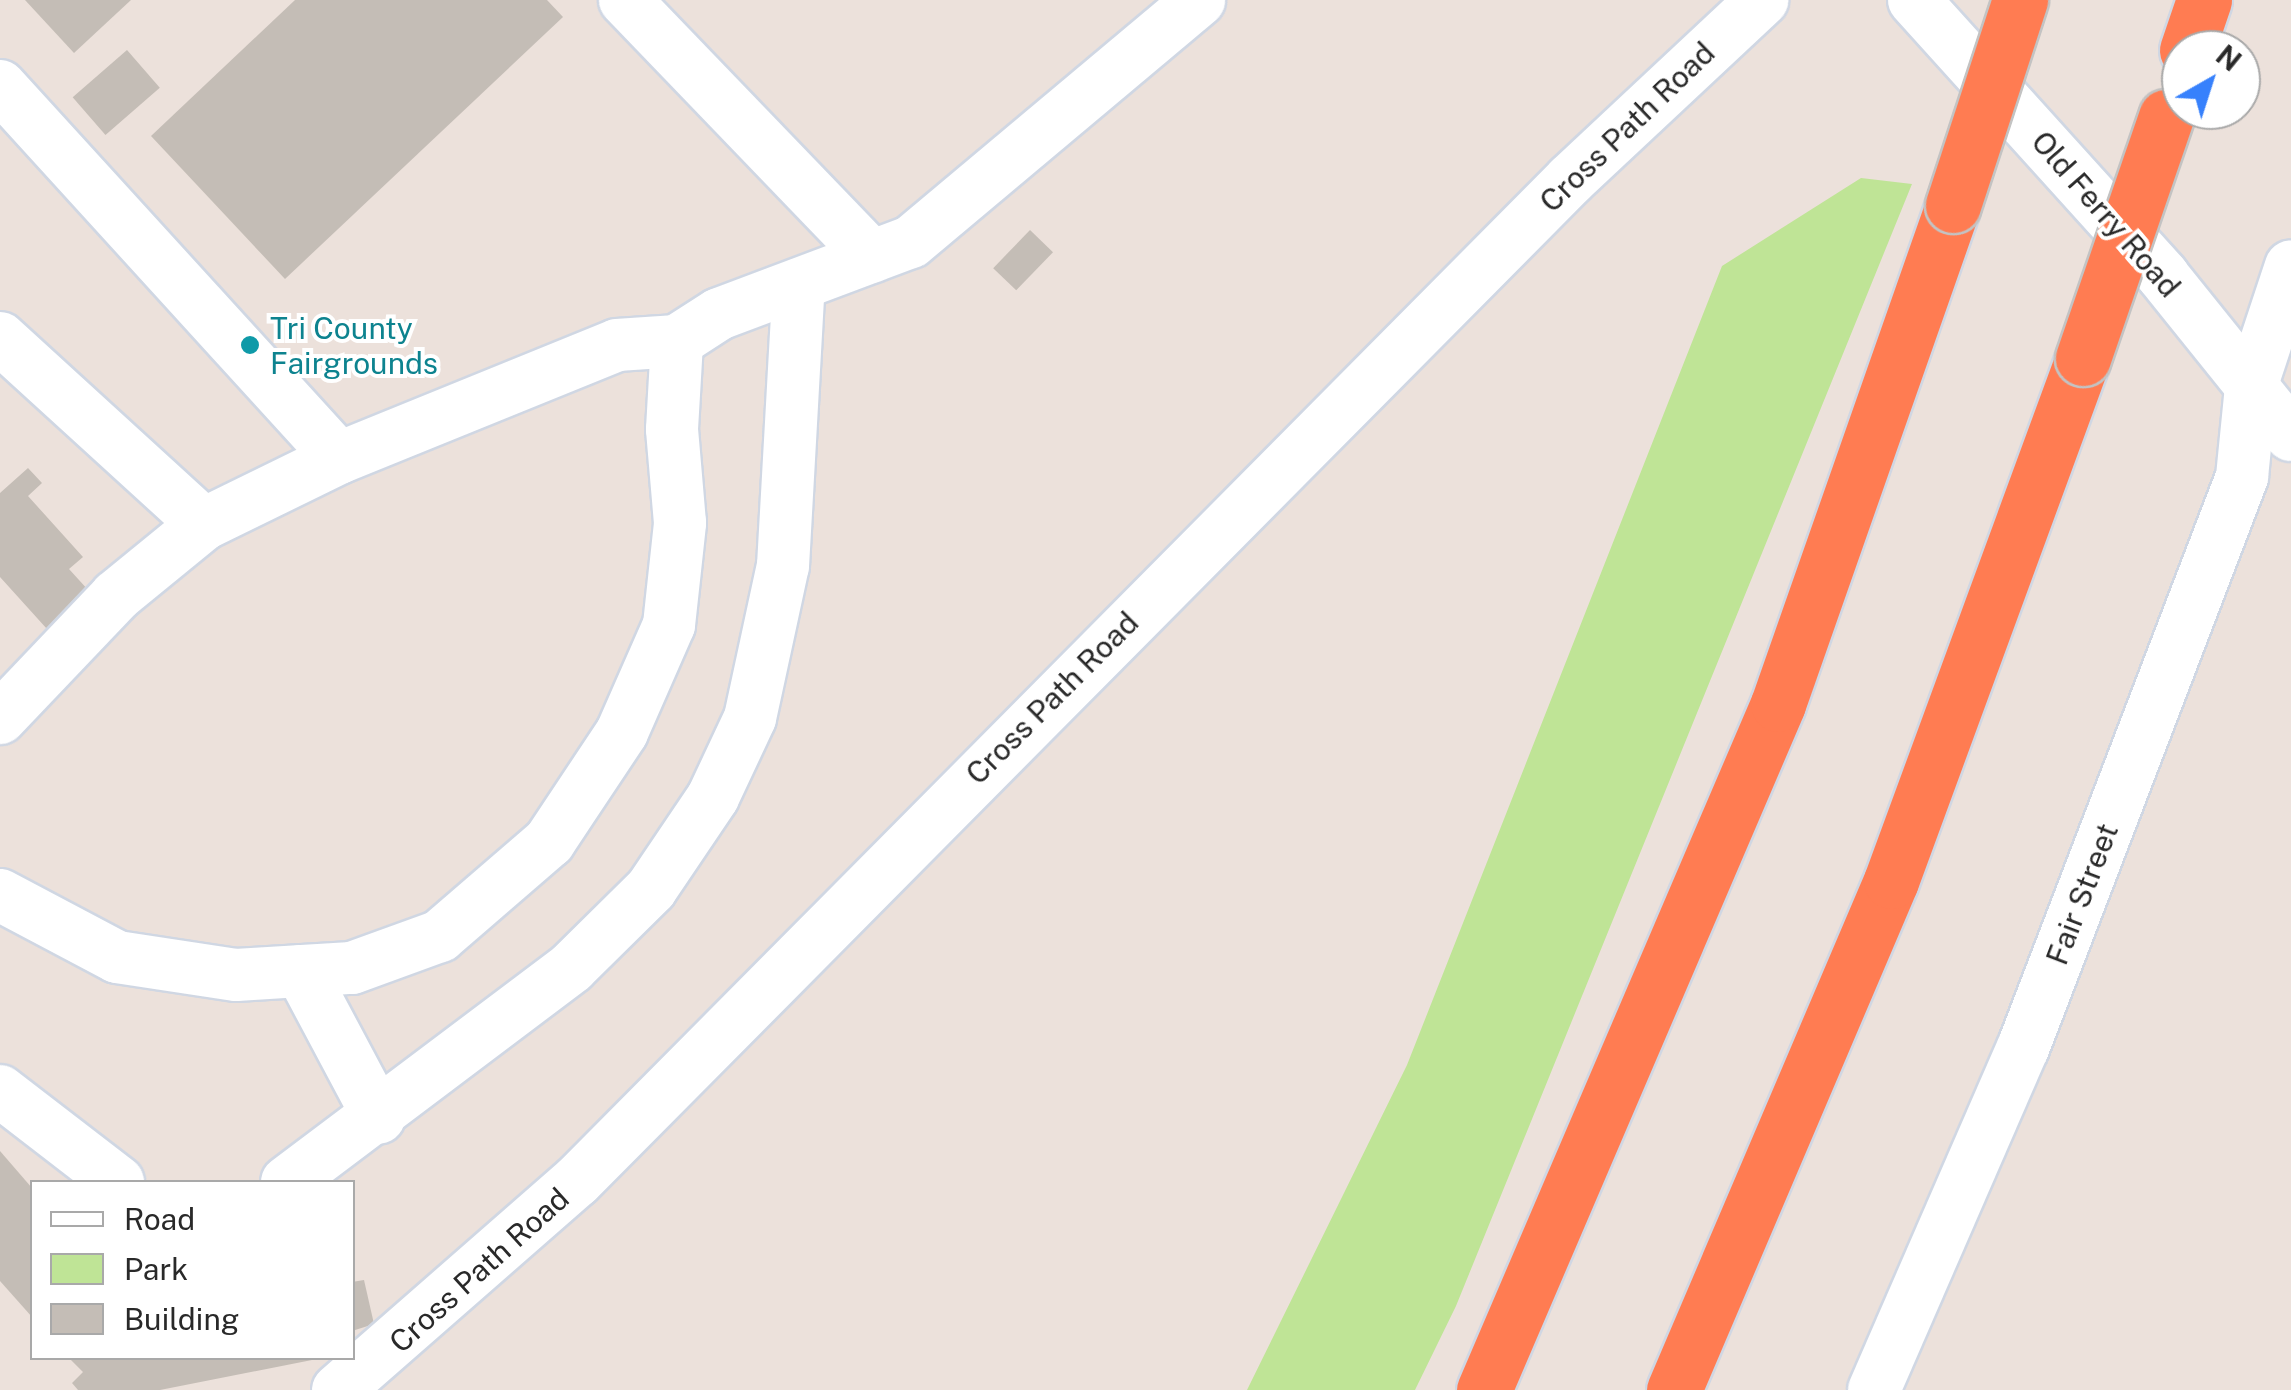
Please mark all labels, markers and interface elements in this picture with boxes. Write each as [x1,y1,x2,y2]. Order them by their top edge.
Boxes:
north arrow [2161,30,2261,130]
street label: Cross Path Road [1532,35,1722,219]
text: N [2210,38,2248,78]
street label: Old Ferry Road [2024,124,2188,304]
place label: Tri County Fairgrounds [270,310,438,380]
marker: Tri County Fairgrounds [239,334,261,356]
street label: Cross Path Road [958,604,1146,792]
street label: Fair Street [2039,818,2125,970]
legend [30,1180,355,1360]
street label: Cross Path Road [382,1180,576,1360]
text: Road [124,1201,195,1237]
text: Park [124,1251,188,1287]
text: Building [124,1301,239,1337]

